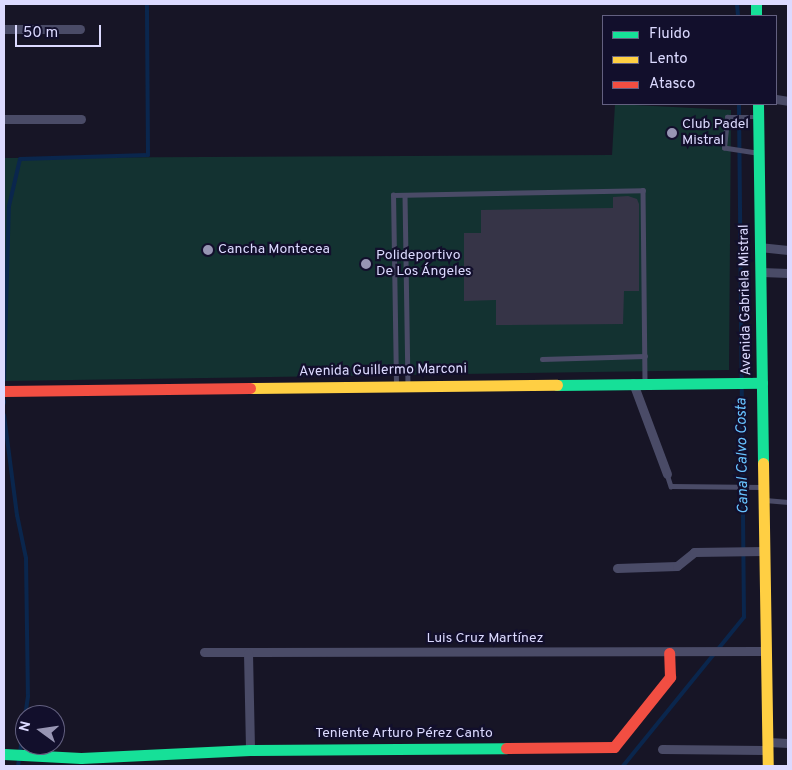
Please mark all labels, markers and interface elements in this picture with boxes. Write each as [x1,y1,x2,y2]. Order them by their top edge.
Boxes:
scale bar [18,15,104,47]
legend [602,15,777,105]
text: 50 m [23,24,58,43]
text: Fluido [649,25,690,44]
text: Lento [649,50,688,69]
text: Atasco [649,75,695,94]
place label: Club Padel Mistral [682,117,749,150]
marker: Club Padel Mistral [666,127,678,139]
street label: Avenida Gabriela Mistral [736,224,756,376]
place label: Cancha Montecea [218,242,330,258]
marker: Cancha Montecea [202,244,214,256]
place label: Polideportivo De Los Ángeles [376,248,472,280]
marker: Polideportivo De Los Ángeles [360,258,372,270]
street label: Avenida Guillermo Marconi [299,361,467,381]
water label: Canal Calvo Costa [733,398,753,514]
street label: Luis Cruz Martínez [426,631,544,647]
north arrow [15,705,65,755]
text: N [16,720,35,733]
street label: Teniente Arturo Pérez Canto [315,726,493,742]

